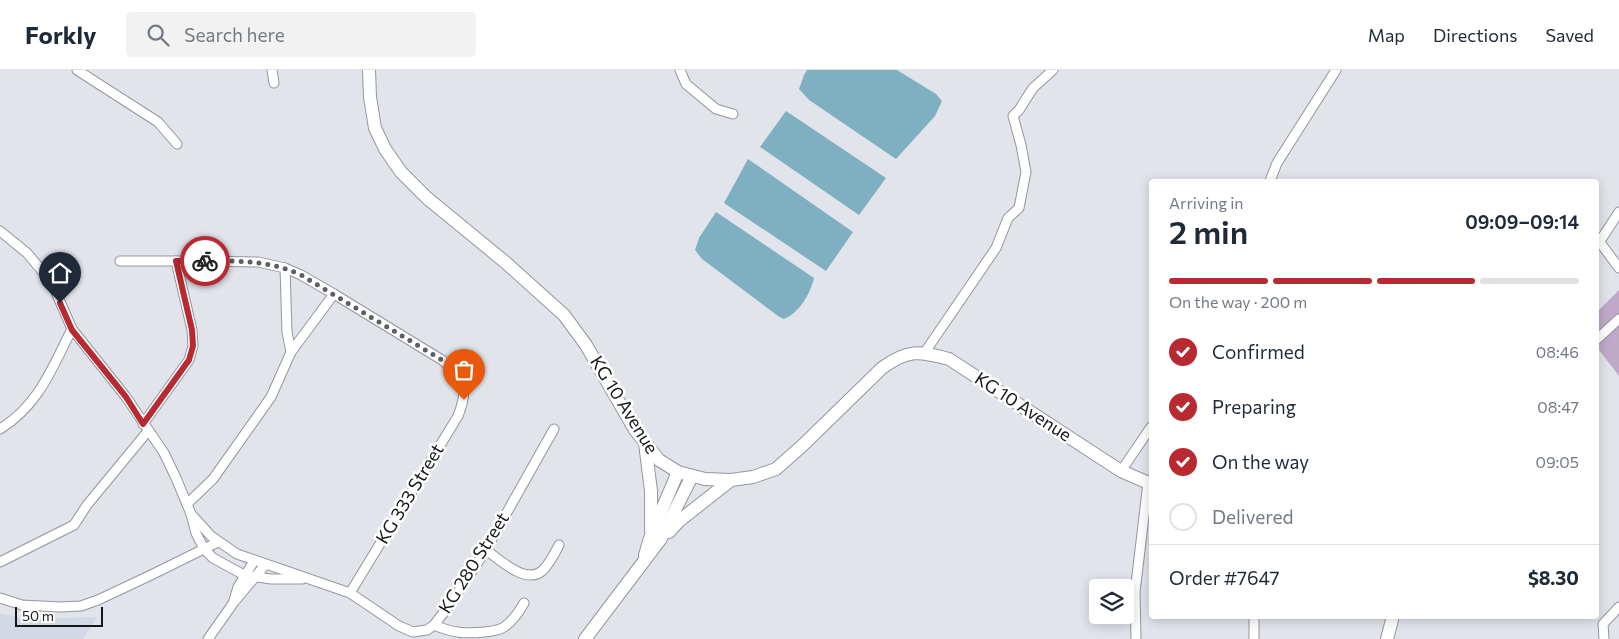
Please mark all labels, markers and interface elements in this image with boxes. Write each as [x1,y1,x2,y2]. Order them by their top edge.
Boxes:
search box [126,12,476,57]
text: Forkly [25,20,96,49]
icon: search [144,21,172,49]
text: Search here [184,23,285,46]
text: Map [1368,24,1405,46]
text: Directions [1433,24,1517,46]
text: Saved [1545,24,1594,46]
text: Arriving in [1169,193,1243,212]
text: 09:09–09:14 [1465,210,1579,233]
text: 2 min [1169,211,1248,251]
courier [180,236,230,286]
icon: bike [191,247,219,275]
pin [39,252,81,303]
icon: home [46,259,74,287]
text: On the way · 200 m [1169,292,1307,311]
icon: check [1169,338,1197,366]
text: Confirmed [1212,340,1305,363]
text: 08:46 [1536,342,1579,361]
pin [443,349,485,400]
street label: KG 10 Avenue [586,352,664,457]
icon: bag [450,356,478,384]
street label: KG 10 Avenue [971,367,1076,446]
icon: check [1169,393,1197,421]
text: Preparing [1212,395,1296,418]
text: 08:47 [1537,397,1579,416]
street label: KG 333 Street [371,439,448,548]
icon: check [1169,448,1197,476]
text: On the way [1212,450,1309,473]
text: 09:05 [1535,452,1579,471]
text: Delivered [1212,505,1293,528]
street label: KG 280 Street [433,508,513,617]
text: Order #7647 [1169,566,1280,589]
text: $8.30 [1528,566,1579,589]
map controls [1089,579,1134,624]
button: layers [1089,579,1134,624]
scale bar [15,604,102,627]
text: 50 m [22,607,54,624]

